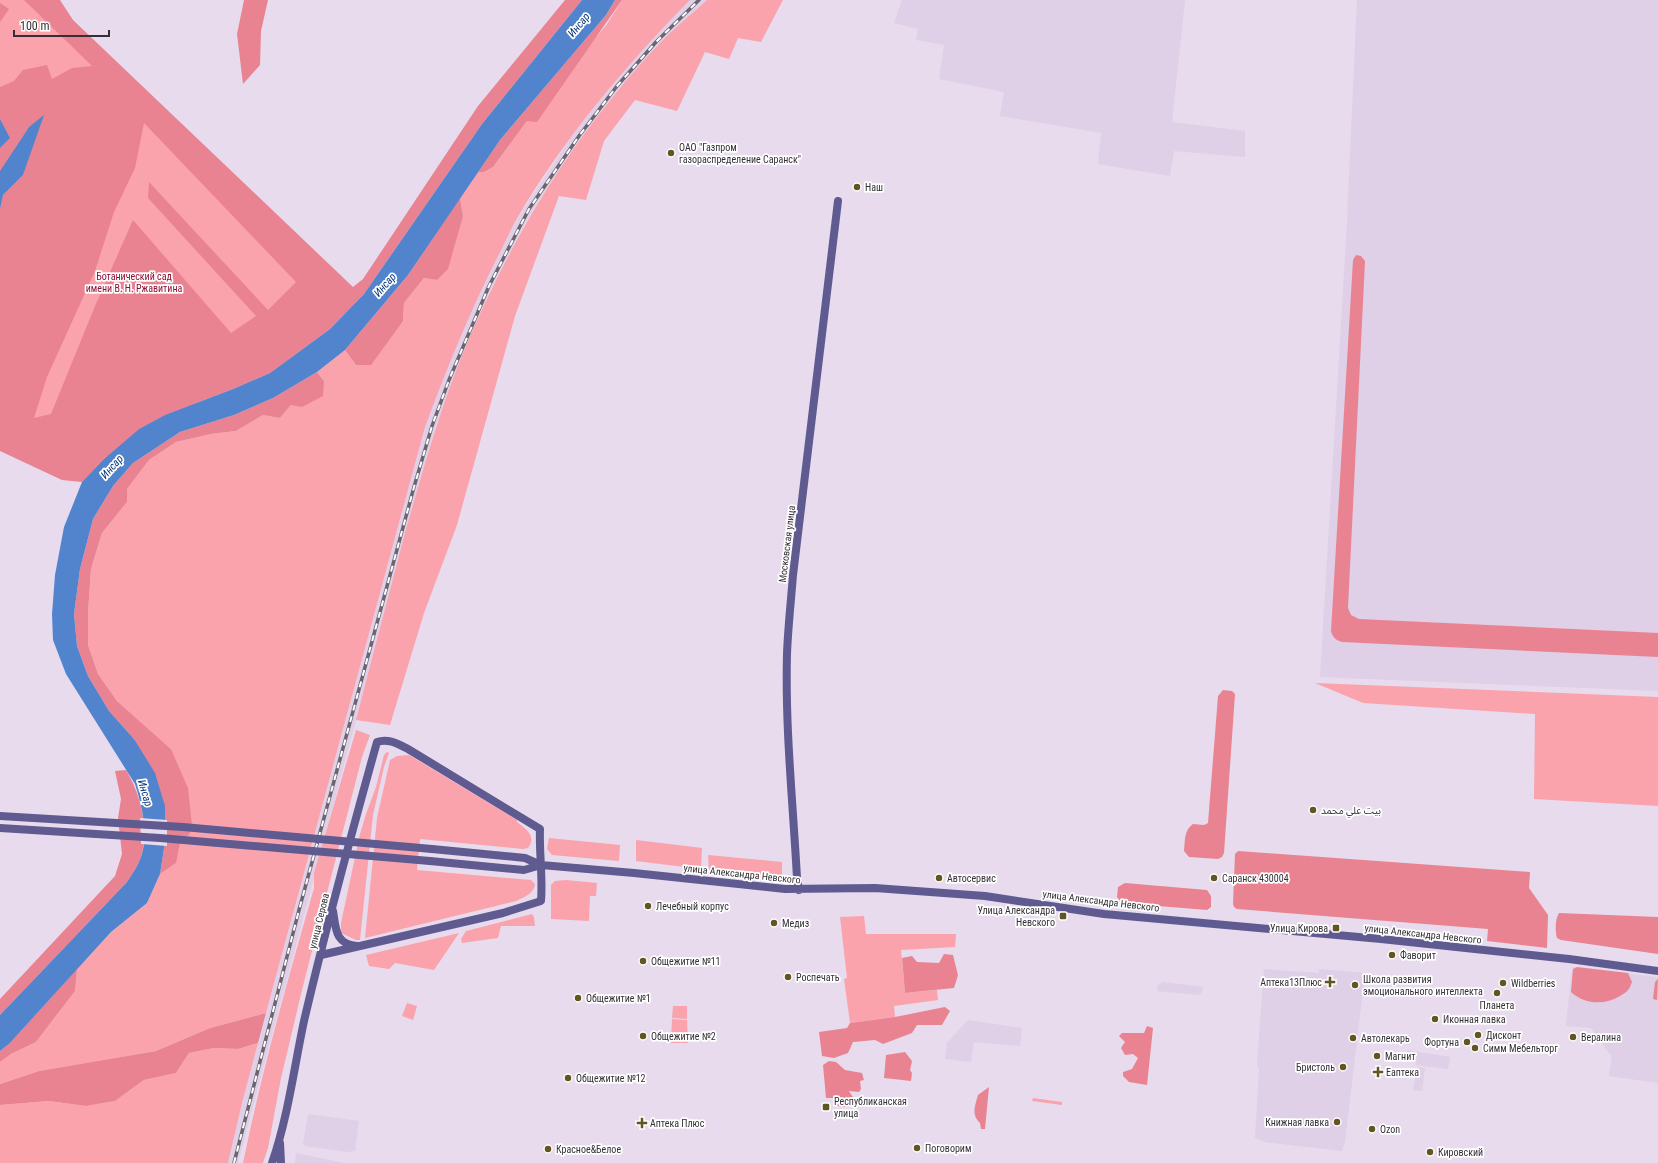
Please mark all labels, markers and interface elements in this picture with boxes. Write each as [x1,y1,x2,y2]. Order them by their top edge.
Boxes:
water label: Инсар [565,10,593,40]
scale bar [14,12,109,38]
text: 100 m [20,19,50,33]
place label: ОАО "Газпром газораспределение Саранск" [679,142,801,165]
marker: ОАО "Газпром газораспределение Саранск" [666,148,676,158]
marker: Наш [852,182,862,192]
place label: Наш [865,182,883,193]
water label: Инсар [371,270,399,300]
park label: Ботанический сад имени В. Н. Ржавитина [86,271,182,294]
water label: Инсар [98,452,126,482]
street label: Московская улица [777,505,797,583]
water label: Инсар [135,778,155,808]
marker: بيت علي محمد [1308,805,1318,815]
place label: بيت علي محمد [1321,805,1381,818]
street label: улица Александра Невского [683,862,801,886]
marker: Автосервис [934,873,944,883]
place label: Автосервис [947,873,996,884]
marker: Саранск 430004 [1209,873,1219,883]
place label: Саранск 430004 [1222,873,1289,884]
street label: улица Александра Невского [1042,888,1160,914]
street label: улица Серова [307,892,331,950]
marker: Лечебный корпус [643,901,653,911]
place label: Лечебный корпус [656,901,729,912]
place label: Улица Александра Невского [977,905,1055,928]
marker: Улица Александра Невского [1058,911,1068,921]
marker: Медиз [769,918,779,928]
place label: Медиз [782,918,809,929]
street label: улица Александра Невского [1364,922,1482,946]
place label: Улица Кирова [1270,923,1328,934]
marker: Улица Кирова [1331,923,1341,933]
place label: Фаворит [1400,949,1436,961]
marker: Фаворит [1387,950,1397,960]
marker: Общежитие №11 [638,956,648,966]
place label: Общежитие №11 [651,956,721,967]
marker: Роспечать [783,972,793,982]
place label: Роспечать [796,972,840,983]
place label: Школа развития эмоционального интеллекта [1363,974,1483,997]
place label: Аптека13Плюс [1260,977,1322,988]
marker: Аптека13Плюс [1325,977,1335,987]
marker: Wildberries [1498,978,1508,988]
place label: Wildberries [1511,978,1556,989]
marker: Школа развития эмоционального интеллекта [1350,980,1360,990]
marker: Планета [1492,988,1502,998]
marker: Общежитие №1 [573,993,583,1003]
place label: Общежитие №1 [586,993,651,1004]
place label: Планета [1480,1000,1515,1011]
marker: Иконная лавка [1430,1014,1440,1024]
place label: Иконная лавка [1443,1014,1506,1025]
marker: Дисконт [1473,1030,1483,1040]
place label: Дисконт [1486,1030,1521,1041]
marker: Общежитие №2 [638,1031,648,1041]
place label: Общежитие №2 [651,1031,716,1042]
marker: Вералина [1568,1032,1578,1042]
place label: Вералина [1581,1032,1621,1043]
marker: Автолекарь [1348,1033,1358,1043]
place label: Автолекарь [1361,1033,1410,1044]
place label: Фортуна [1424,1036,1459,1048]
marker: Фортуна [1462,1037,1472,1047]
marker: Симм Мебельторг [1470,1043,1480,1053]
place label: Симм Мебельторг [1483,1043,1558,1054]
marker: Магнит [1372,1051,1382,1061]
place label: Магнит [1385,1051,1416,1062]
place label: Бристоль [1296,1062,1335,1073]
marker: Бристоль [1338,1062,1348,1072]
marker: Еаптека [1373,1067,1383,1077]
place label: Еаптека [1386,1067,1419,1078]
marker: Общежитие №12 [563,1073,573,1083]
place label: Общежитие №12 [576,1073,646,1084]
place label: Республиканская улица [834,1096,907,1119]
marker: Республиканская улица [821,1102,831,1112]
place label: Книжная лавка [1265,1117,1329,1128]
marker: Книжная лавка [1332,1117,1342,1127]
marker: Аптека Плюс [637,1118,647,1128]
place label: Аптека Плюс [650,1118,705,1129]
marker: Ozon [1367,1124,1377,1134]
place label: Ozon [1380,1124,1400,1135]
marker: Поговорим [912,1143,922,1153]
place label: Поговорим [925,1143,971,1154]
marker: Красное&Белое [543,1144,553,1154]
place label: Красное&Белое [556,1144,621,1155]
marker: Кировский [1425,1147,1435,1157]
place label: Кировский [1438,1147,1483,1158]

